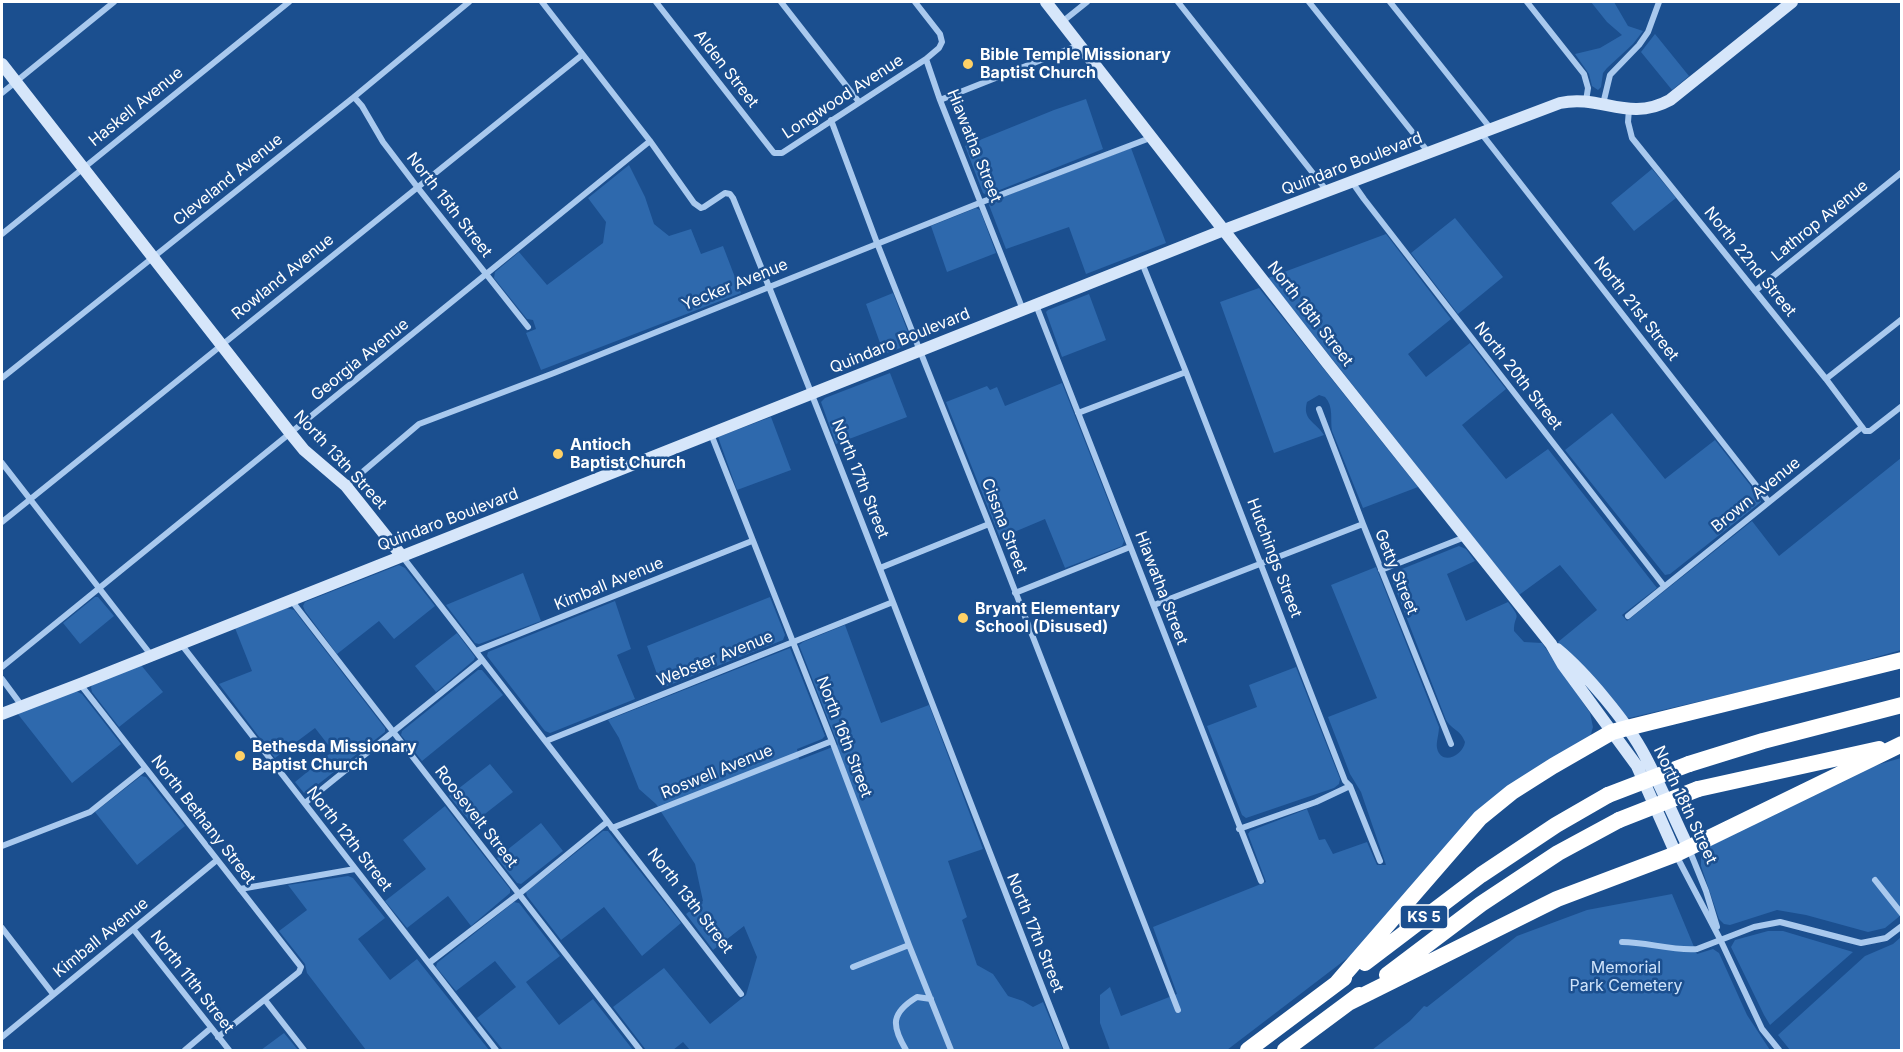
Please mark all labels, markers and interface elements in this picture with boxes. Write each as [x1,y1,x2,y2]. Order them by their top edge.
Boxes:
street label: Alden Street [690,26,762,112]
place label: Bible Temple Missionary Baptist Church [980,45,1171,83]
street label: Longwood Avenue [779,51,907,143]
marker: Bible Temple Missionary Baptist Church [961,57,975,71]
street label: Haskell Avenue [85,63,187,151]
street label: Hiawatha Street [943,87,1005,205]
street label: Quindaro Boulevard [1279,128,1425,200]
street label: Cleveland Avenue [169,130,287,230]
street label: North 15th Street [402,149,496,261]
street label: Lathrop Avenue [1768,176,1872,266]
street label: North 22nd Street [1700,203,1800,321]
street label: Rowland Avenue [228,230,338,324]
street label: North 21st Street [1589,253,1683,365]
street label: Yecker Avenue [679,255,791,315]
street label: North 18th Street [1263,258,1357,370]
street label: Quindaro Boulevard [827,304,973,378]
street label: Georgia Avenue [307,315,413,405]
street label: North 20th Street [1470,318,1566,434]
street label: North 13th Street [289,407,391,513]
street label: North 17th Street [827,417,893,541]
place label: Antioch Baptist Church [570,435,686,473]
marker: Antioch Baptist Church [551,447,565,461]
street label: Brown Avenue [1708,453,1804,537]
street label: Cissna Street [977,476,1031,576]
street label: Quindaro Boulevard [375,484,521,556]
street label: Hutchings Street [1242,496,1306,620]
street label: Getty Street [1370,527,1422,617]
street label: Hiawatha Street [1131,528,1191,648]
street label: Kimball Avenue [551,553,667,615]
place label: Bryant Elementary School (Disused) [975,599,1120,637]
marker: Bryant Elementary School (Disused) [956,611,970,625]
street label: Webster Avenue [654,627,776,691]
street label: North 16th Street [812,674,876,800]
place label: Bethesda Missionary Baptist Church [252,737,417,775]
street label: Roswell Avenue [658,741,776,803]
street label: North 18th Street [1649,743,1721,867]
marker: Bethesda Missionary Baptist Church [233,749,247,763]
street label: North Bethany Street [147,752,259,888]
street label: Roosevelt Street [430,762,522,872]
street label: North 12th Street [302,783,396,895]
street label: North 13th Street [643,845,737,957]
street label: North 17th Street [1002,871,1068,995]
street label: Kimball Avenue [50,894,152,982]
road number: KS 5 [1400,905,1448,929]
street label: North 11th Street [146,927,238,1037]
park label: Memorial Park Cemetery [1570,958,1682,996]

